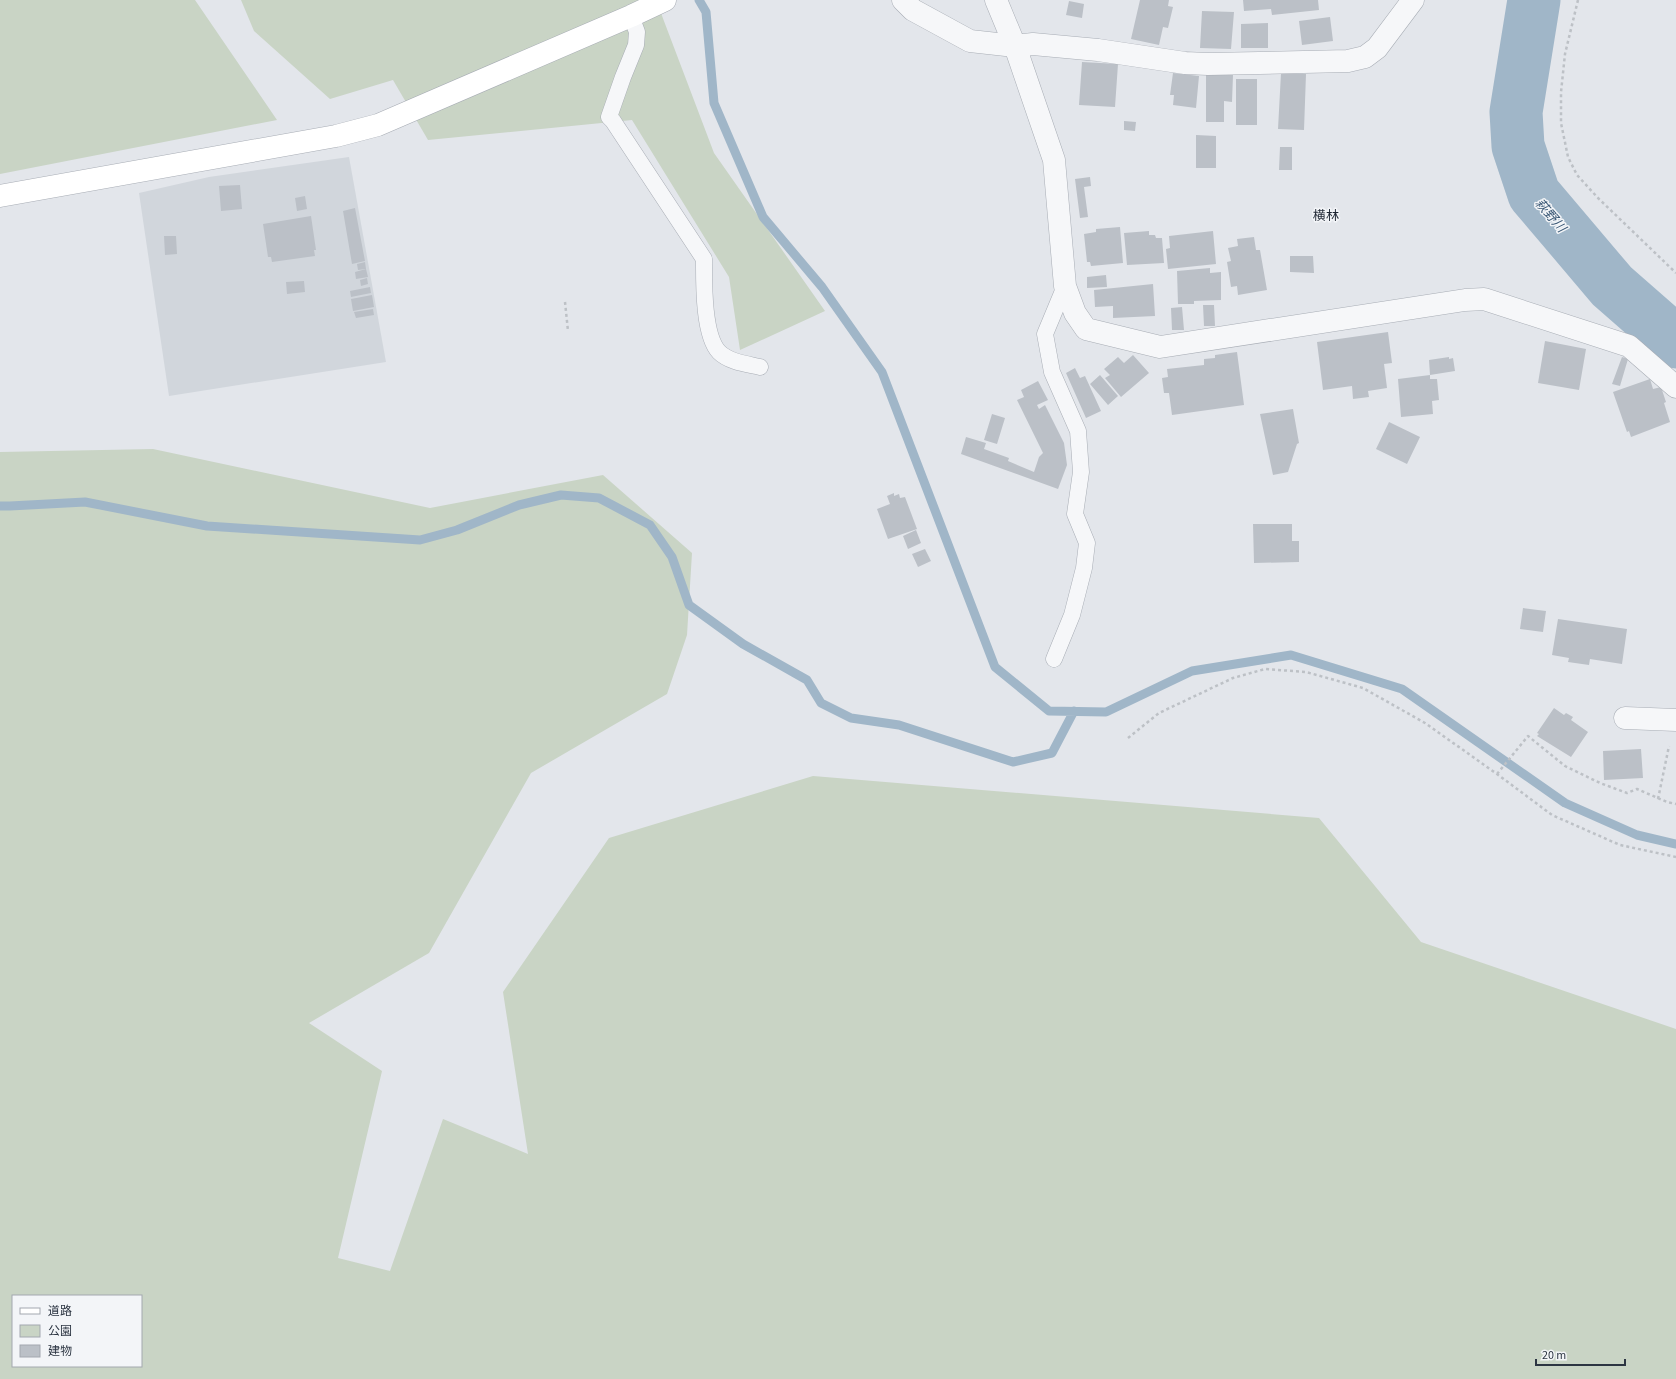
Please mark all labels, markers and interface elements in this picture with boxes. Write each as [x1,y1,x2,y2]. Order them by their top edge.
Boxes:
water label: 萩野川 [1531,195,1571,238]
district label: 横林 [1313,207,1339,225]
legend [12,1295,142,1367]
text: 道路 [48,1303,72,1320]
text: 公園 [48,1323,72,1340]
scale bar [1536,1341,1625,1367]
text: 建物 [48,1343,72,1360]
text: 20 m [1542,1347,1566,1364]

